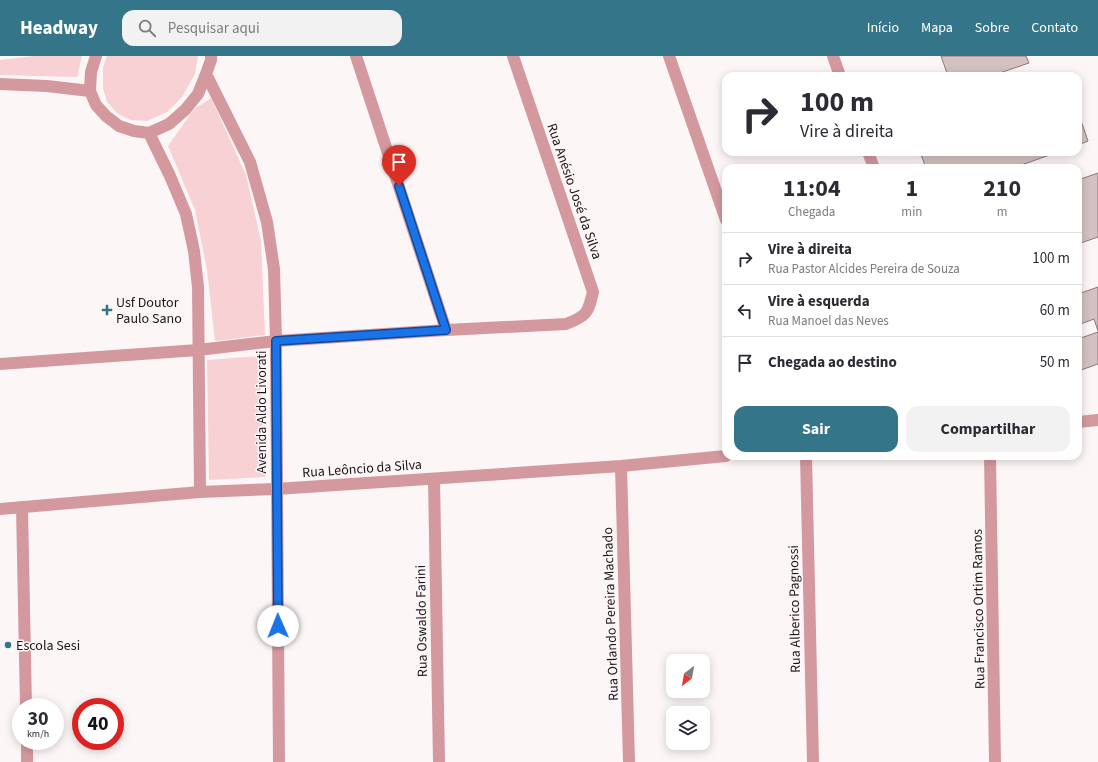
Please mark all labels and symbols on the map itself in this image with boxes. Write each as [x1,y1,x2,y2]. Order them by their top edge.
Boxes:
street label: Rua Anésio José da Silva [541,121,607,262]
pin [382,145,416,186]
place label: Usf Doutor Paulo Sano [116,293,182,329]
marker: Usf Doutor Paulo Sano [101,304,113,316]
street label: Avenida Aldo Livorati [252,351,272,473]
street label: Rua Leôncio da Silva [302,455,423,483]
street label: Rua Orlando Pereira Machado [598,527,624,701]
street label: Rua Francisco Ortim Ramos [968,529,990,689]
street label: Rua Alberico Pagnossi [784,545,806,673]
street label: Rua Oswaldo Farini [411,565,433,677]
position arrow [257,605,299,647]
place label: Escola Sesi [16,636,80,656]
marker: Escola Sesi [3,640,13,650]
north arrow [666,654,710,698]
speed limit sign: 40 [72,698,124,750]

